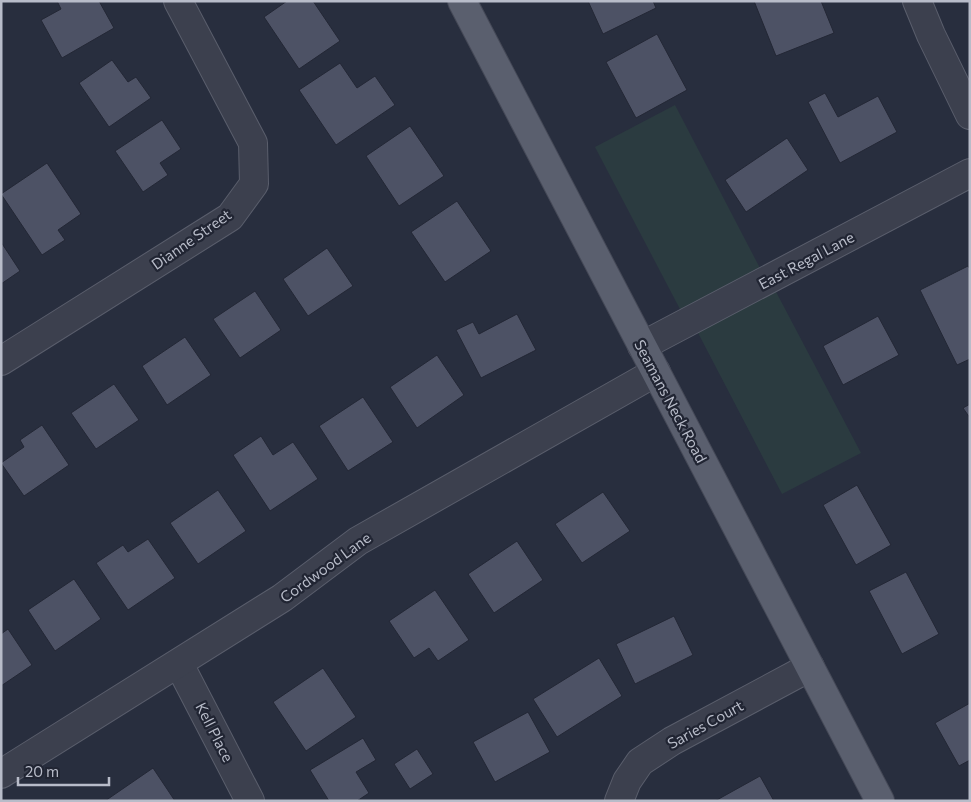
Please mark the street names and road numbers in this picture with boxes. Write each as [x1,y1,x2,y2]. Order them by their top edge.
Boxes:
street label: Dianne Street [148,205,234,273]
street label: East Regal Lane [755,227,857,293]
street label: Seamans Neck Road [631,337,711,465]
street label: Cordwood Lane [276,528,374,606]
street label: Saries Court [664,696,746,752]
street label: Kell Place [192,699,238,765]

